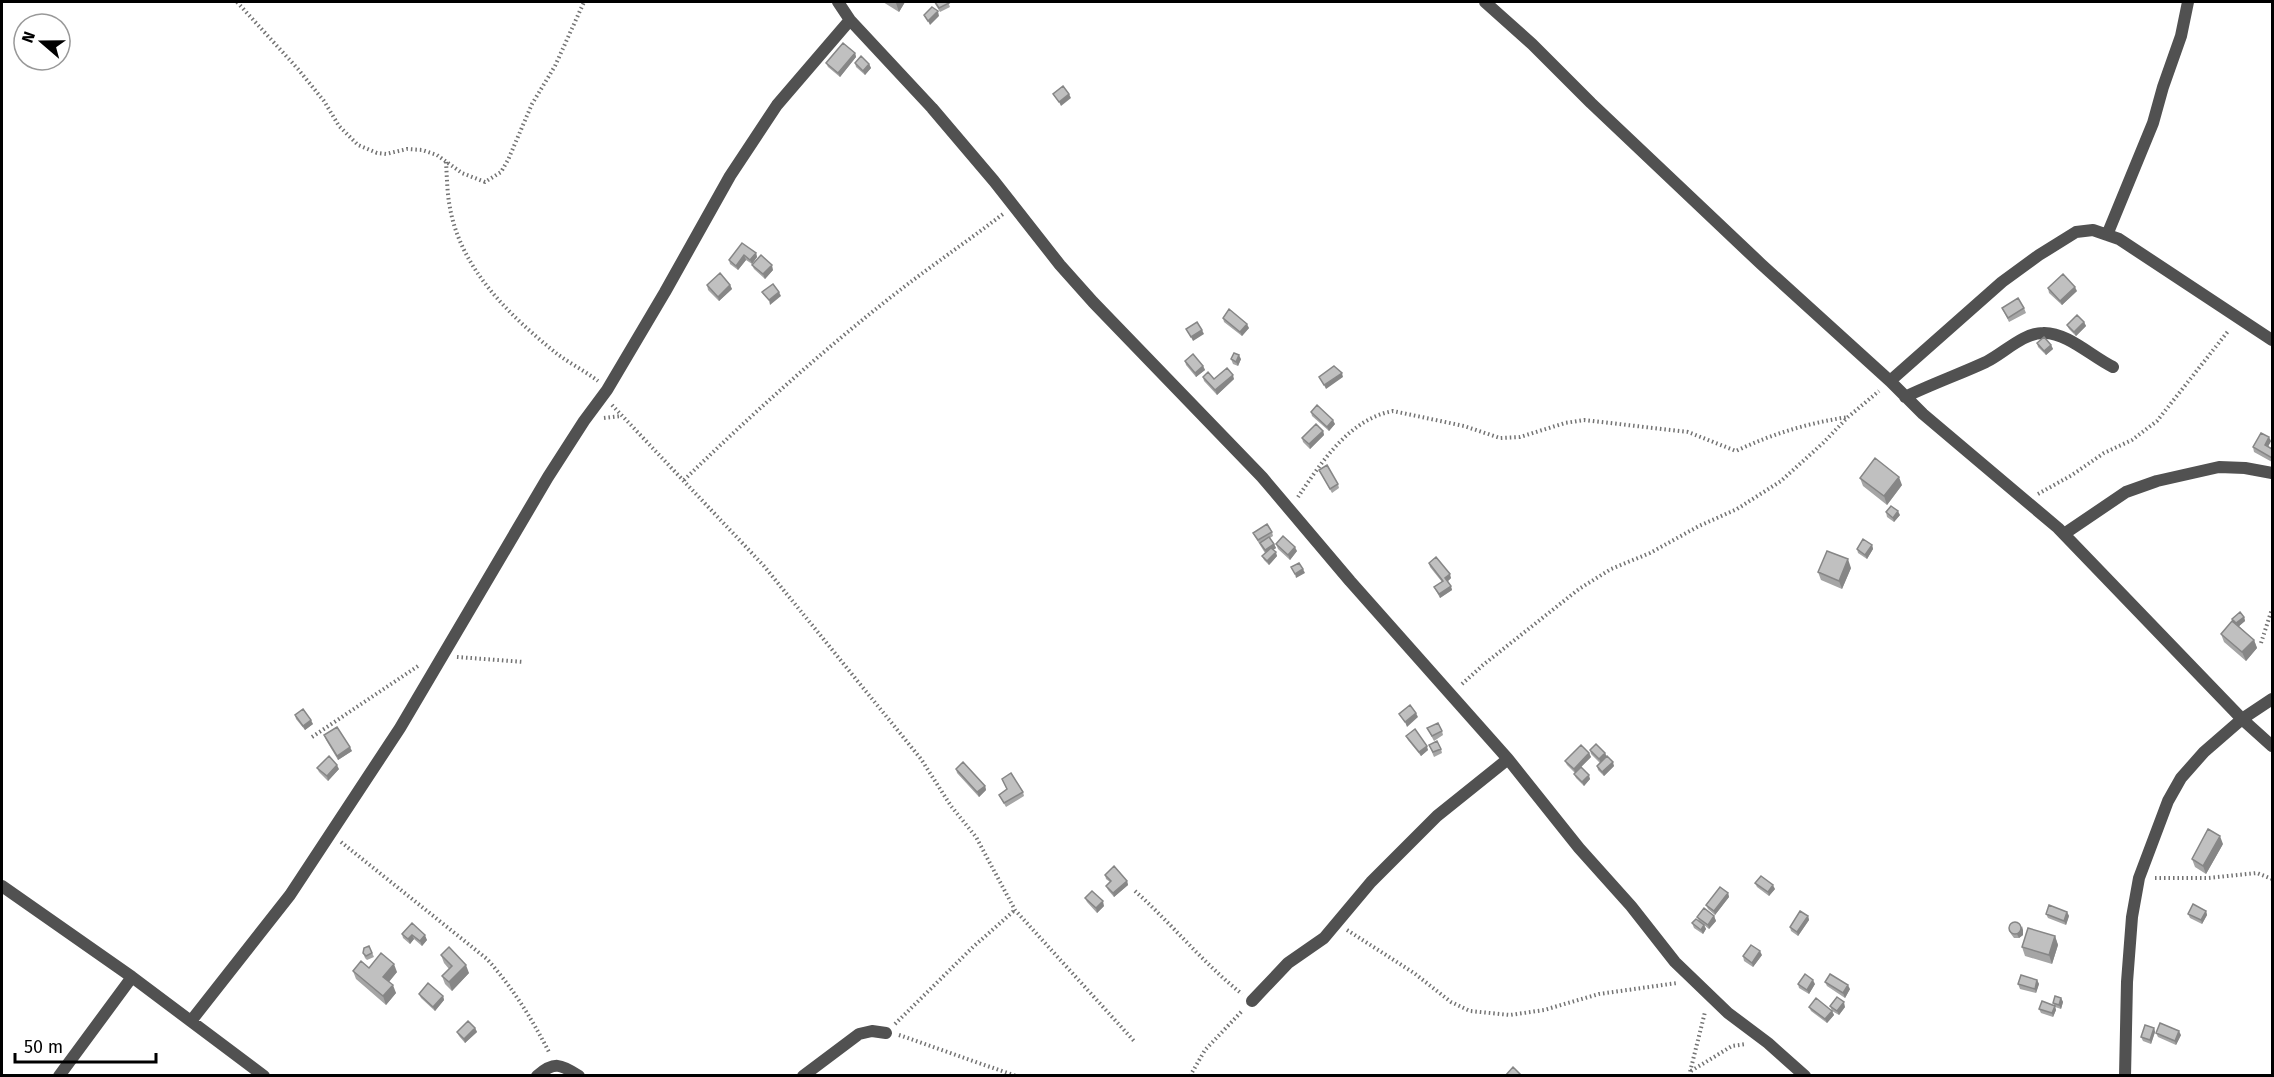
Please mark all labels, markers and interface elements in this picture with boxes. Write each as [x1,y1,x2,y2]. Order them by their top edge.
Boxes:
north arrow [12,12,72,72]
text: N [18,29,39,45]
scale bar [15,1026,156,1064]
text: 50 m [24,1036,63,1058]

